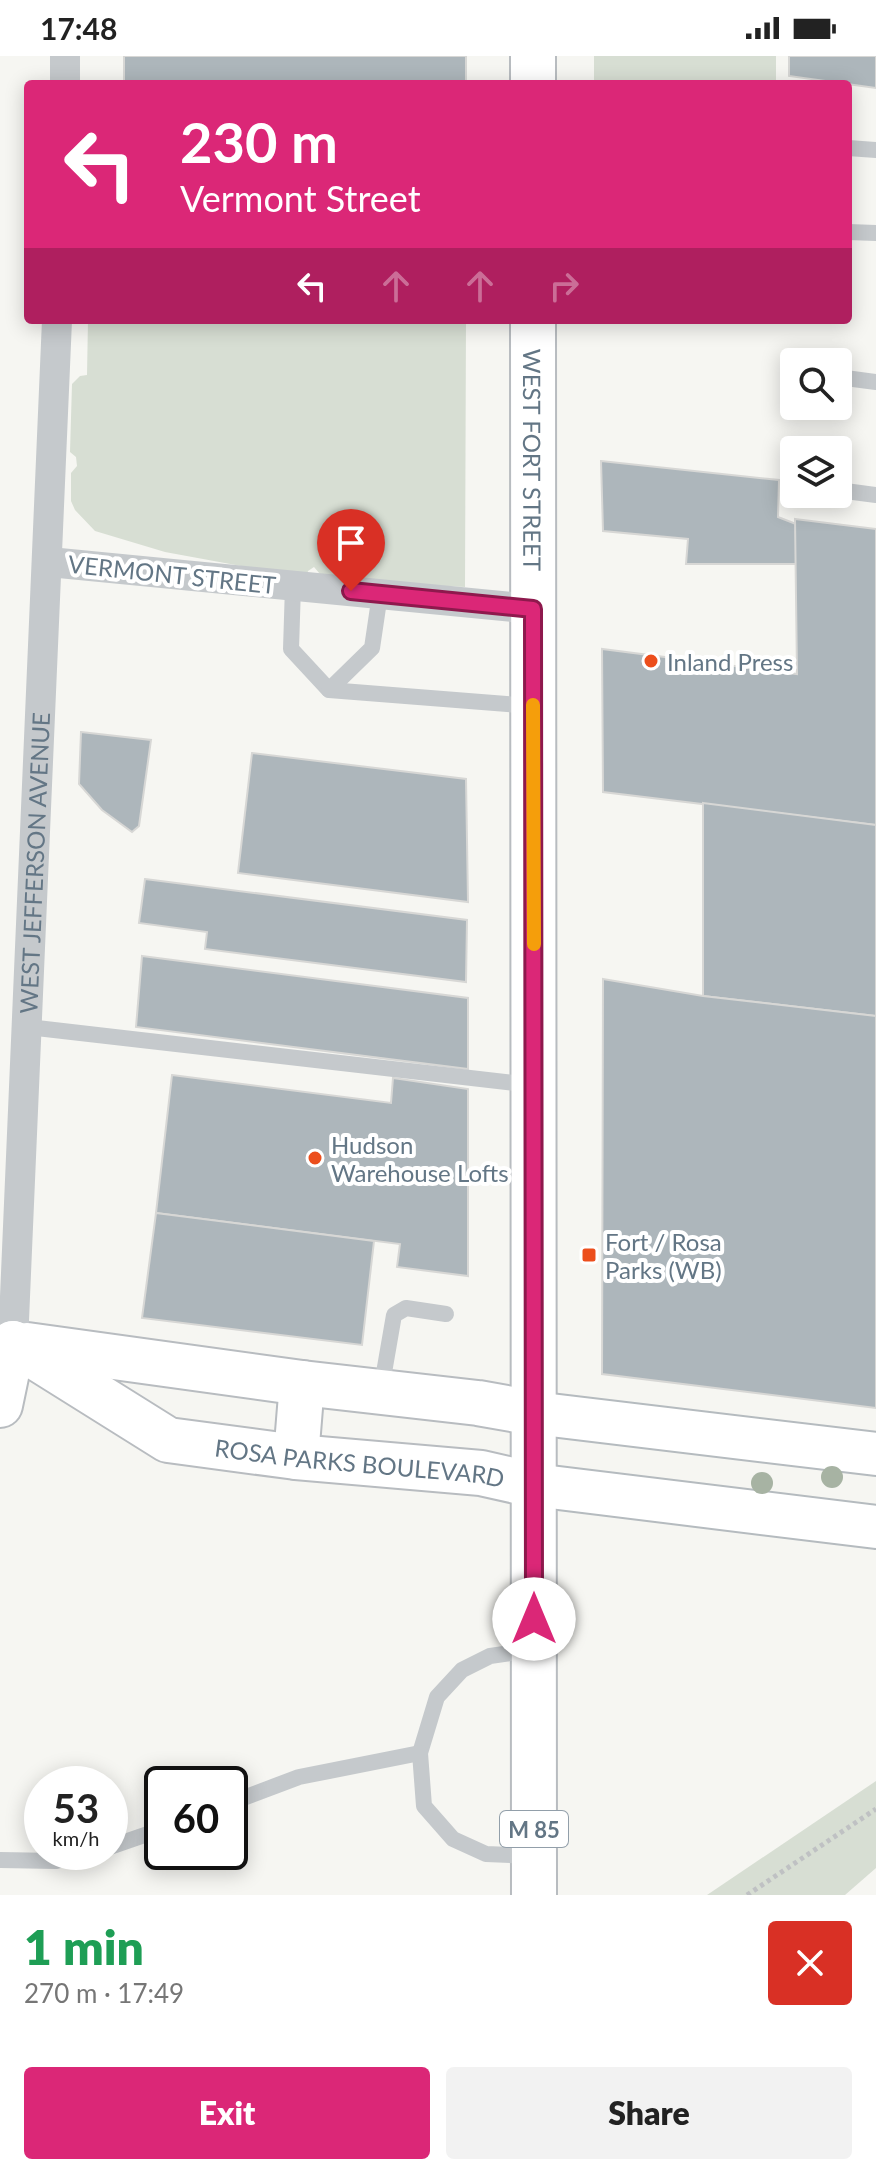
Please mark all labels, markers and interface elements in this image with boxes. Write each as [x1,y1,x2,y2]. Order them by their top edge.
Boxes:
text: 17:48 [40,10,117,46]
text: 230 m [180,108,338,175]
icon: left [48,112,152,216]
text: Vermont Street [180,176,421,220]
icon: left [290,264,334,308]
icon: ahead [374,264,418,308]
icon: ahead [458,264,502,308]
icon: right [542,264,586,308]
map controls [780,348,852,508]
button: search [780,348,852,420]
street label: WEST FORT STREET [519,349,548,571]
button: layers [780,436,852,508]
pin [317,509,385,591]
icon: arrive [329,521,373,565]
street label: VERMONT STREET [67,549,277,599]
place label: Inland Press [667,647,793,676]
marker: Inland Press [642,652,660,670]
street label: WEST JEFFERSON AVENUE [13,711,55,1014]
place label: Hudson Warehouse Lofts [331,1130,509,1187]
marker: Hudson Warehouse Lofts [306,1149,324,1167]
place label: Fort / Rosa Parks (WB) [605,1227,722,1284]
marker: Fort / Rosa Parks (WB) [580,1246,598,1264]
street label: ROSA PARKS BOULEVARD [213,1432,508,1492]
position arrow [492,1577,576,1661]
speed limit sign: 60 [144,1766,248,1870]
text: 53 [53,1784,99,1832]
road number: M 85 [500,1811,568,1847]
text: km/h [53,1826,99,1850]
text: 1 min [24,1918,144,1975]
button: close [768,1921,852,2005]
text: 270 m · 17:49 [24,1977,184,2009]
button: Exit [24,2067,430,2159]
button: Share [446,2067,852,2159]

